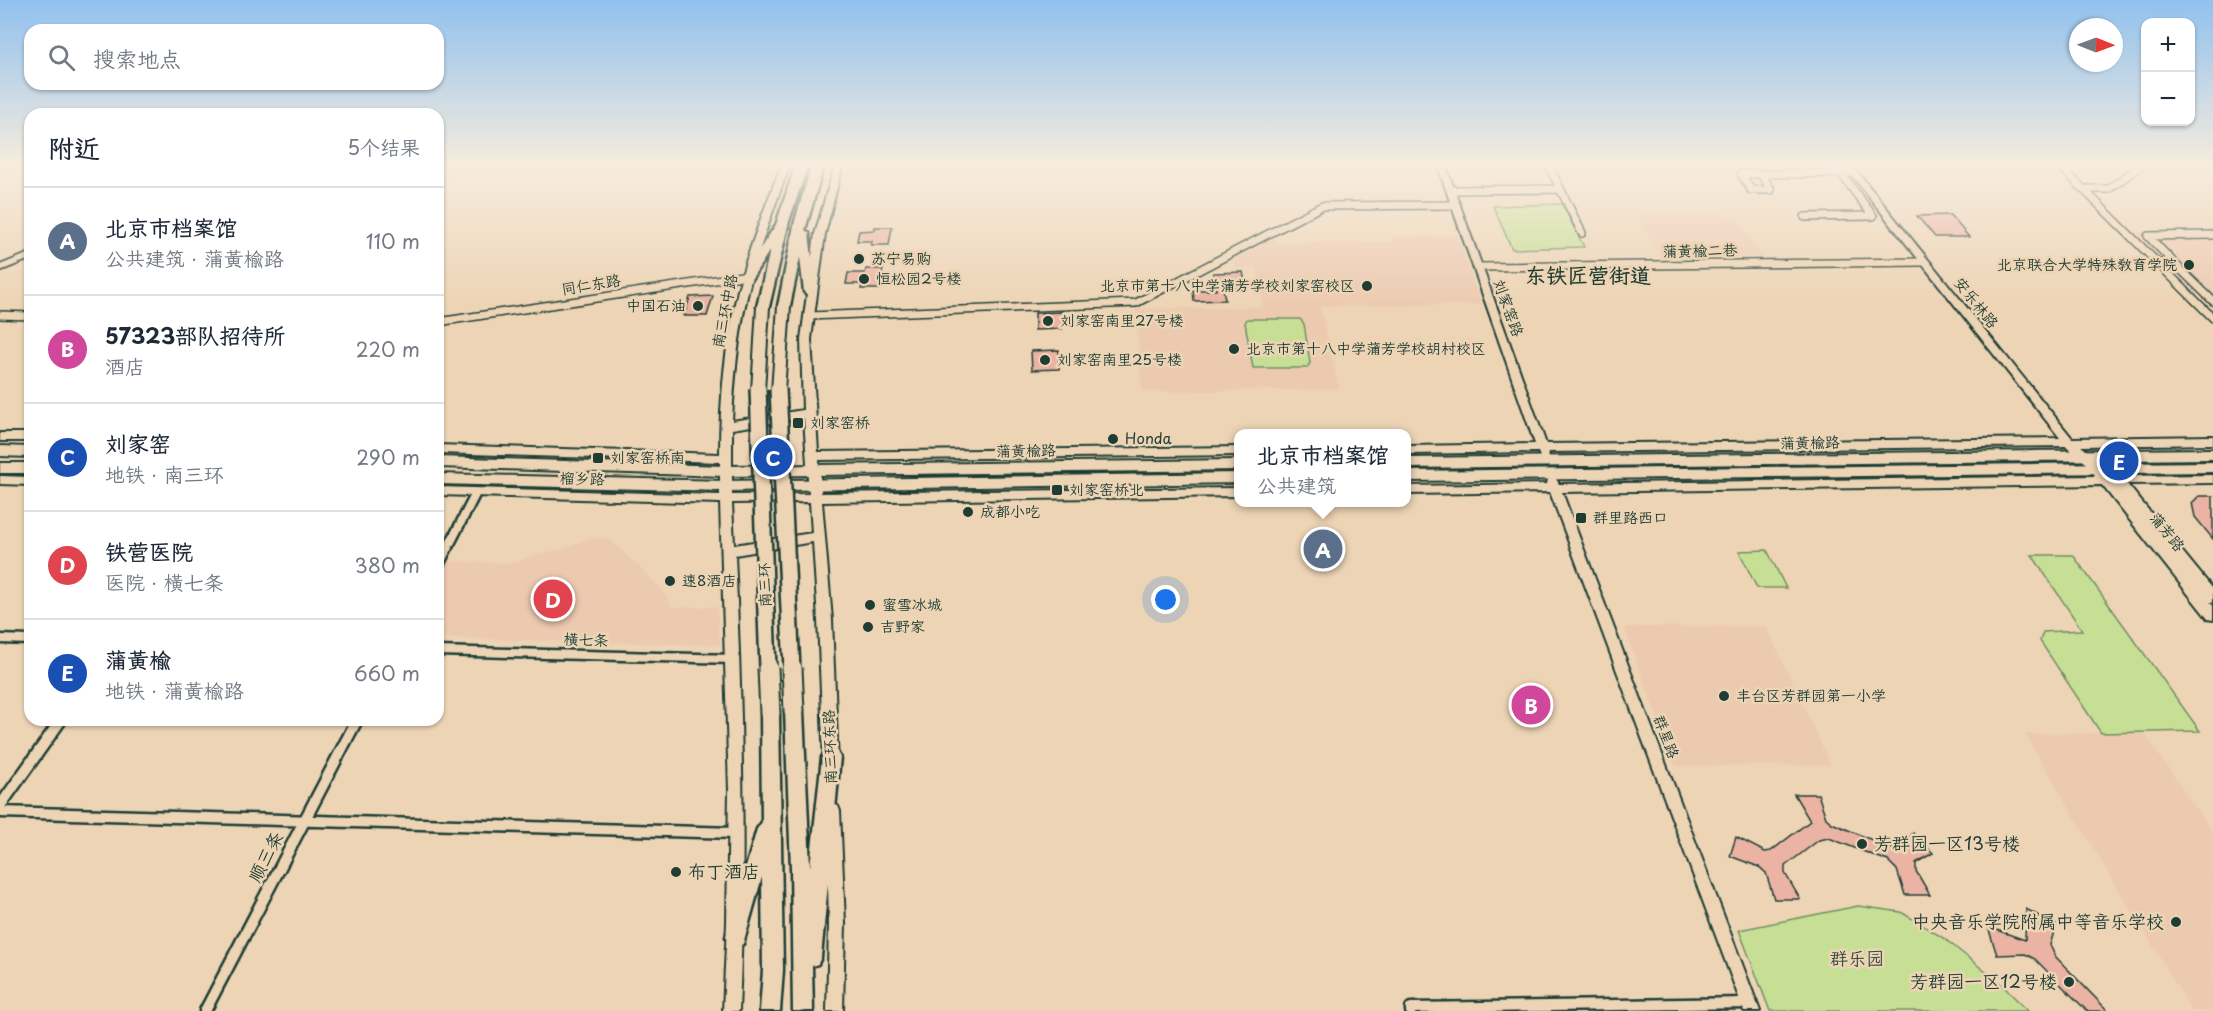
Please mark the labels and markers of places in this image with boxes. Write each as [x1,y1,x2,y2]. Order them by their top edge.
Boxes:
place label: 苏宁易购 [871,246,931,269]
marker: 苏宁易购 [852,252,866,266]
place label: 北京联合大学特殊教育学院 [1997,252,2177,275]
marker: 北京联合大学特殊教育学院 [2182,258,2196,272]
place label: 恒松园2号楼 [876,266,962,289]
marker: 恒松园2号楼 [857,272,871,286]
place label: 北京市第十八中学蒲芳学校刘家窑校区 [1100,273,1355,296]
marker: 北京市第十八中学蒲芳学校刘家窑校区 [1360,279,1374,293]
place label: 中国石油 [626,293,686,316]
marker: 中国石油 [691,299,705,313]
place label: 刘家窑南里27号楼 [1060,308,1184,331]
marker: 刘家窑南里27号楼 [1041,314,1055,328]
place label: 北京市第十八中学蒲芳学校胡村校区 [1246,336,1486,359]
marker: 北京市第十八中学蒲芳学校胡村校区 [1227,342,1241,356]
place label: 刘家窑南里25号楼 [1057,347,1182,370]
marker: 刘家窑南里25号楼 [1038,353,1052,367]
place label: 刘家窑桥 [810,410,870,433]
marker: 刘家窑桥 [791,416,805,430]
place label: Honda [1125,426,1172,449]
marker: Honda [1106,432,1120,446]
pin: C [754,434,792,480]
pin: E [2100,438,2138,484]
place label: 刘家窑桥南 [610,445,685,468]
marker: 刘家窑桥南 [591,451,605,465]
place label: 刘家窑桥北 [1069,477,1144,500]
marker: 刘家窑桥北 [1050,483,1064,497]
place label: 成都小吃 [980,499,1040,522]
marker: 成都小吃 [961,505,975,519]
place label: 群里路西口 [1593,505,1668,528]
marker: 群里路西口 [1574,511,1588,525]
pin: A [1304,526,1342,572]
place label: 速8酒店 [682,568,736,591]
marker: 速8酒店 [663,574,677,588]
pin: D [534,576,572,622]
place label: 蜜雪冰城 [882,592,942,615]
marker: 蜜雪冰城 [863,598,877,612]
place label: 吉野家 [880,614,925,637]
marker: 吉野家 [861,620,875,634]
pin: B [1512,682,1550,728]
place label: 丰台区芳群园第一小学 [1736,683,1886,706]
marker: 丰台区芳群园第一小学 [1717,689,1731,703]
place label: 芳群园一区13号楼 [1874,829,2020,856]
marker: 芳群园一区13号楼 [1855,837,1869,851]
place label: 布丁酒店 [688,857,760,884]
marker: 布丁酒店 [669,865,683,879]
place label: 中央音乐学院附属中等音乐学校 [1912,907,2164,934]
marker: 中央音乐学院附属中等音乐学校 [2169,915,2183,929]
place label: 芳群园一区12号楼 [1910,967,2057,994]
marker: 芳群园一区12号楼 [2062,975,2076,989]

